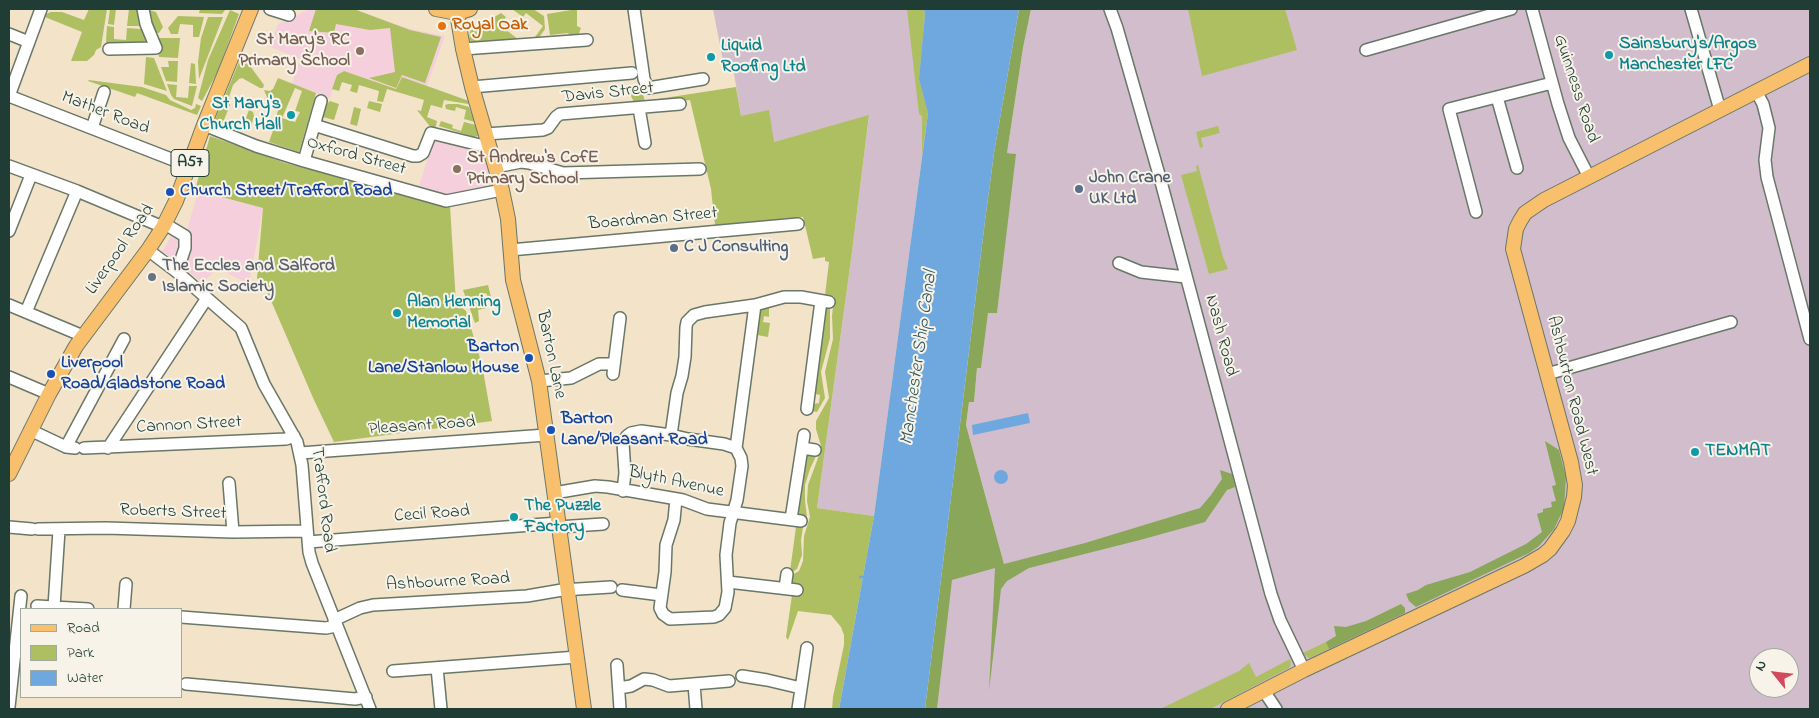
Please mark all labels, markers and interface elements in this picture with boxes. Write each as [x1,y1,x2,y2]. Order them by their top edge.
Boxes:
place label: Royal Oak [452,15,528,37]
marker: Royal Oak [436,20,448,32]
place label: St Mary's RC Primary School [239,30,350,72]
street label: Guinness Road [1547,32,1603,146]
place label: Sainsbury's/Argos Manchester LFC [1619,34,1757,76]
place label: Liquid Roofing Ltd [721,36,806,78]
marker: St Mary's RC Primary School [354,45,366,57]
marker: Sainsbury's/Argos Manchester LFC [1603,49,1615,61]
marker: Liquid Roofing Ltd [705,51,717,63]
street label: Davis Street [561,78,655,110]
street label: Mather Road [58,87,152,141]
place label: St Mary's Church Hall [199,94,281,136]
marker: St Mary's Church Hall [285,109,297,121]
street label: Oxford Street [304,133,408,181]
place label: St Andrew's CofE Primary School [467,148,599,190]
road number: A57 [171,150,209,177]
marker: St Andrew's CofE Primary School [451,163,463,175]
place label: John Crane UK Ltd [1089,168,1171,210]
place label: Church Street/Trafford Road [180,181,392,203]
marker: John Crane UK Ltd [1073,183,1085,195]
marker: Church Street/Trafford Road [164,186,176,198]
street label: Liverpool Road [82,201,160,299]
street label: Boardman Street [588,204,718,236]
place label: C J Consulting [684,237,788,259]
marker: C J Consulting [668,242,680,254]
place label: The Eccles and Salford Islamic Society [162,256,335,298]
water label: Manchester Ship Canal [896,269,944,447]
marker: The Eccles and Salford Islamic Society [146,271,158,283]
place label: Alan Henning Memorial [407,292,501,334]
street label: Nash Road [1199,293,1241,379]
marker: Alan Henning Memorial [391,307,403,319]
street label: Barton Lane [530,309,570,401]
street label: Ashburton Road West [1541,314,1601,478]
place label: Barton Lane/Stanlow House [368,337,519,379]
marker: Barton Lane/Stanlow House [523,352,535,364]
place label: Liverpool Road/Gladstone Road [61,353,225,396]
marker: Liverpool Road/Gladstone Road [45,368,57,380]
place label: Barton Lane/Pleasant Road [561,409,708,452]
street label: Cannon Street [136,412,242,440]
street label: Pleasant Road [368,412,476,442]
marker: Barton Lane/Pleasant Road [545,424,557,436]
place label: TENMAT [1705,441,1771,463]
street label: Trafford Road [305,446,339,554]
marker: TENMAT [1689,446,1701,458]
street label: Blyth Avenue [626,462,726,504]
place label: The Puzzle Factory [524,496,601,538]
street label: Roberts Street [119,500,227,526]
street label: Cecil Road [393,502,471,528]
marker: The Puzzle Factory [508,511,520,523]
street label: Ashbourne Road [385,569,511,597]
legend [20,608,182,698]
text: Road [67,617,100,639]
text: Park [67,642,94,664]
north arrow [1749,648,1799,698]
text: N [1750,657,1773,675]
text: Water [67,667,103,689]

